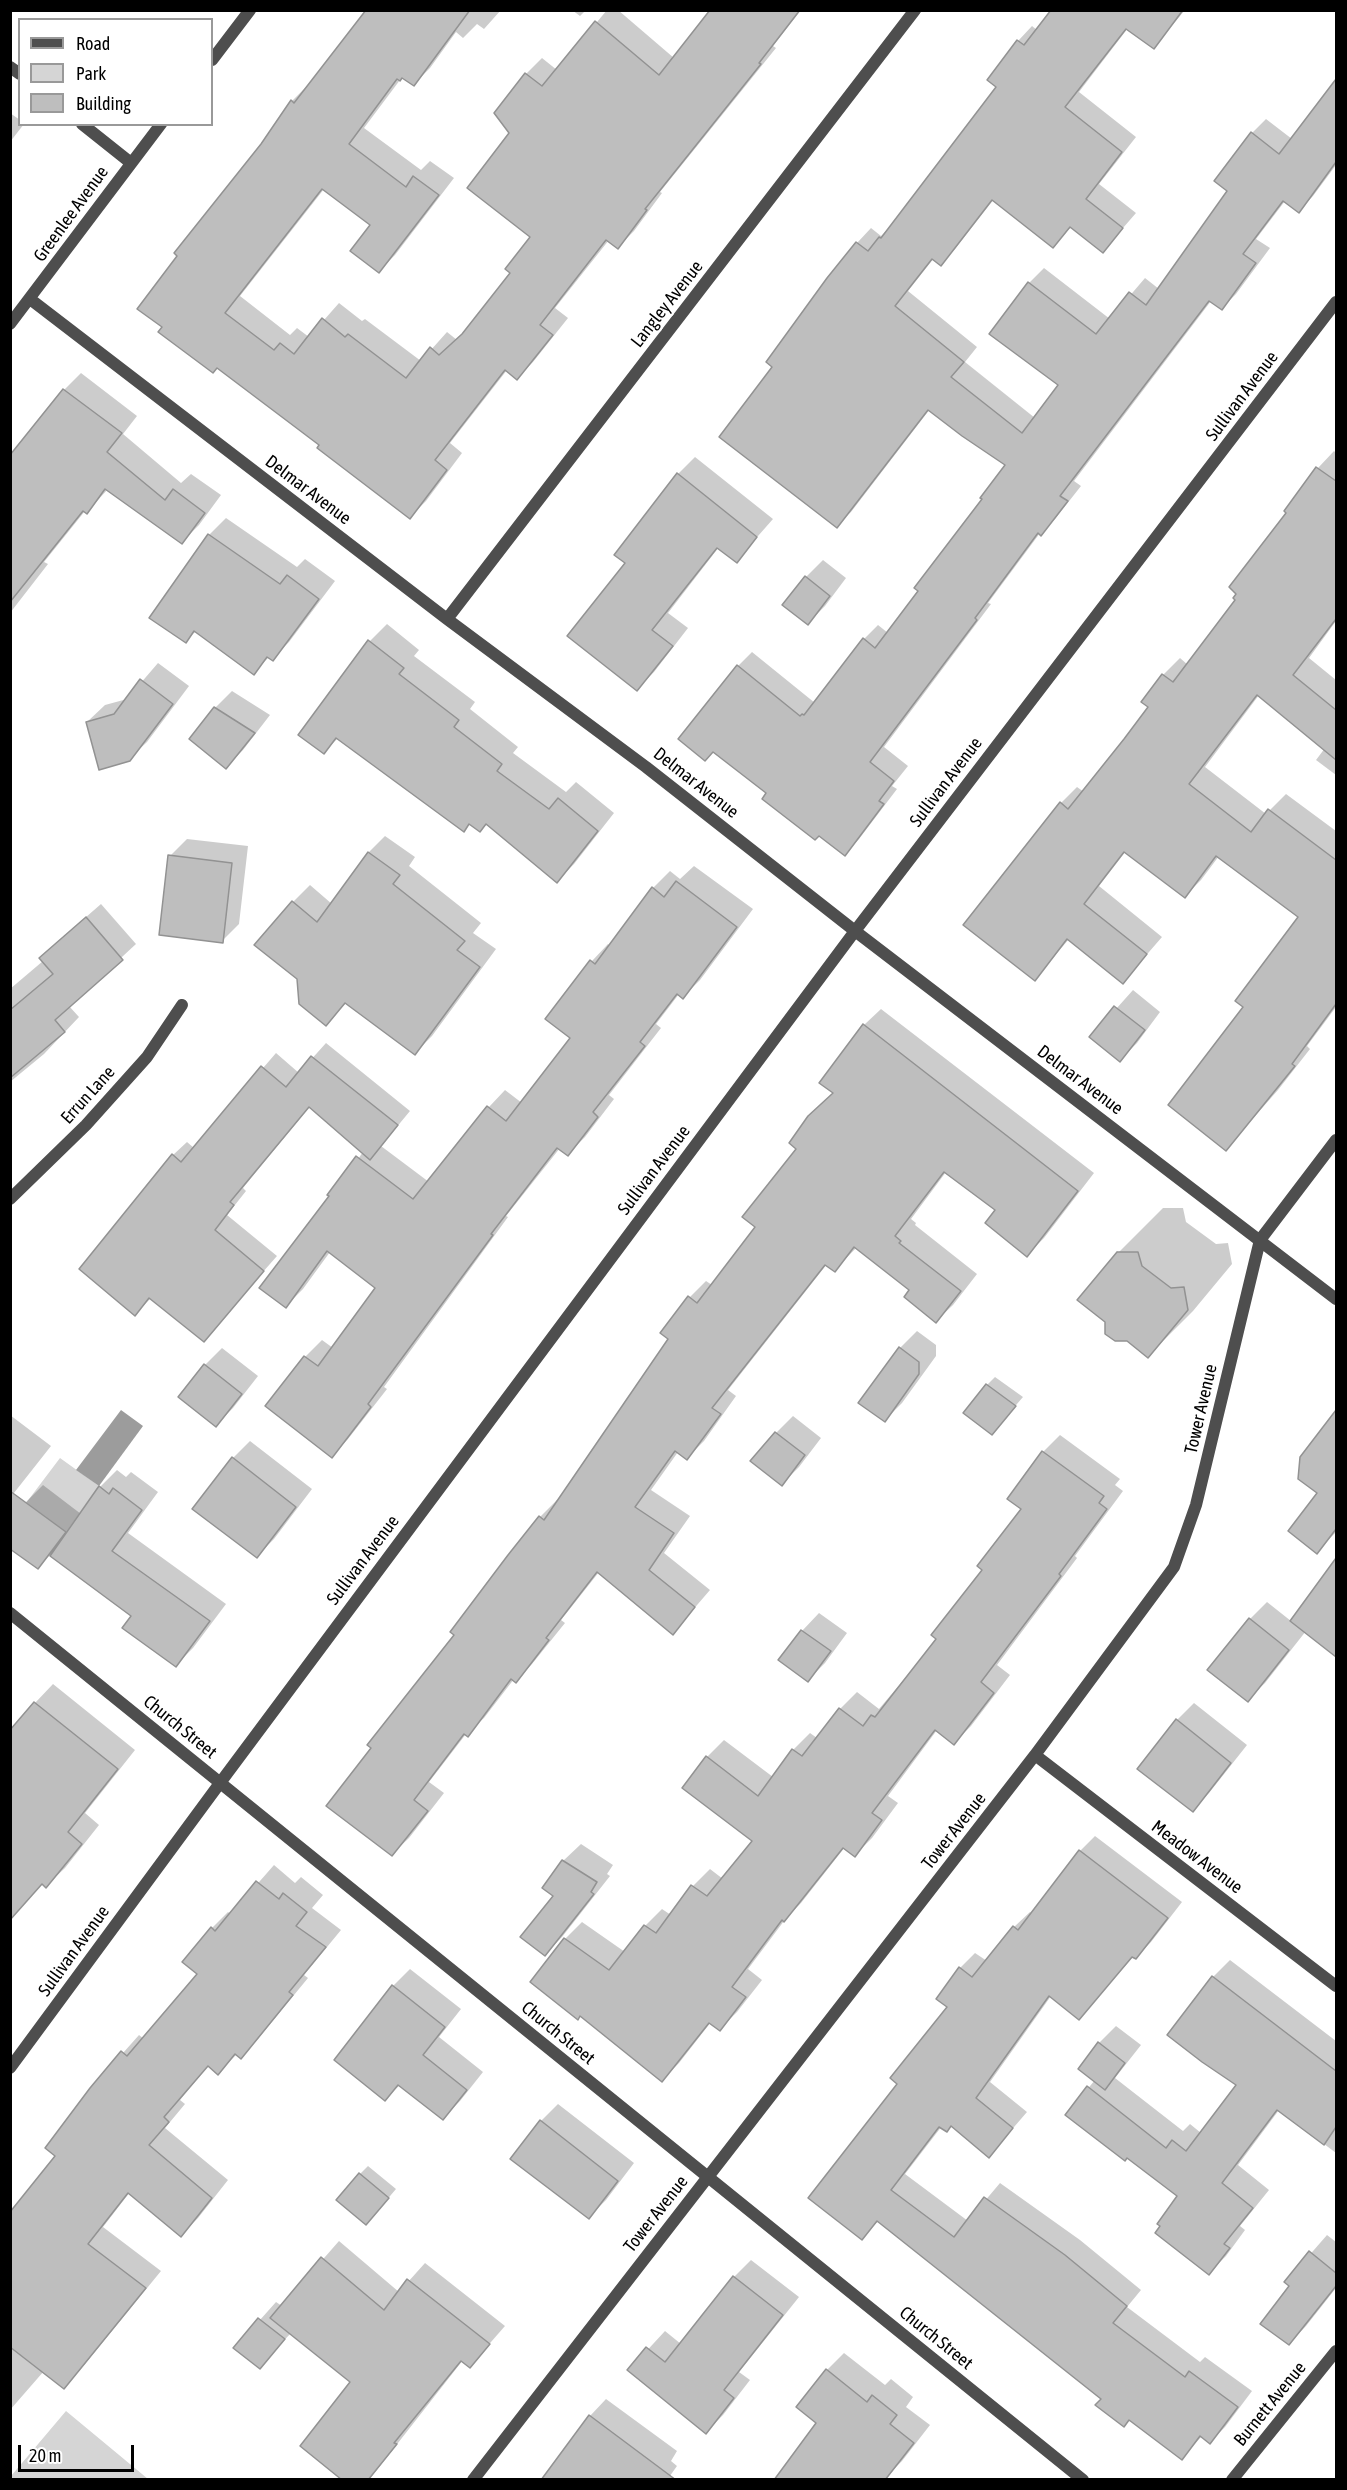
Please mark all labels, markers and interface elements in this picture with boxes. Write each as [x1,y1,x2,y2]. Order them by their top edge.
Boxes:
legend [18,18,213,126]
text: Road [76,33,110,54]
text: Park [76,63,106,84]
text: Building [76,93,131,114]
street label: Greenlee Avenue [29,162,113,266]
street label: Langley Avenue [626,256,708,352]
street label: Sullivan Avenue [1201,347,1283,445]
street label: Delmar Avenue [261,451,355,529]
street label: Sullivan Avenue [905,733,987,831]
street label: Delmar Avenue [649,743,743,823]
street label: Delmar Avenue [1033,1041,1127,1119]
street label: Errun Lane [56,1062,120,1128]
street label: Sullivan Avenue [613,1121,695,1219]
street label: Tower Avenue [1180,1362,1222,1456]
street label: Sullivan Avenue [322,1511,404,1609]
street label: Church Street [139,1691,221,1763]
street label: Tower Avenue [917,1788,991,1874]
street label: Meadow Avenue [1147,1816,1247,1898]
street label: Sullivan Avenue [34,1902,114,2000]
street label: Church Street [517,1997,599,2069]
street label: Tower Avenue [619,2171,693,2257]
street label: Church Street [895,2302,977,2374]
street label: Burnett Avenue [1229,2358,1311,2450]
scale bar [21,2433,136,2471]
text: 20 m [29,2445,61,2466]

